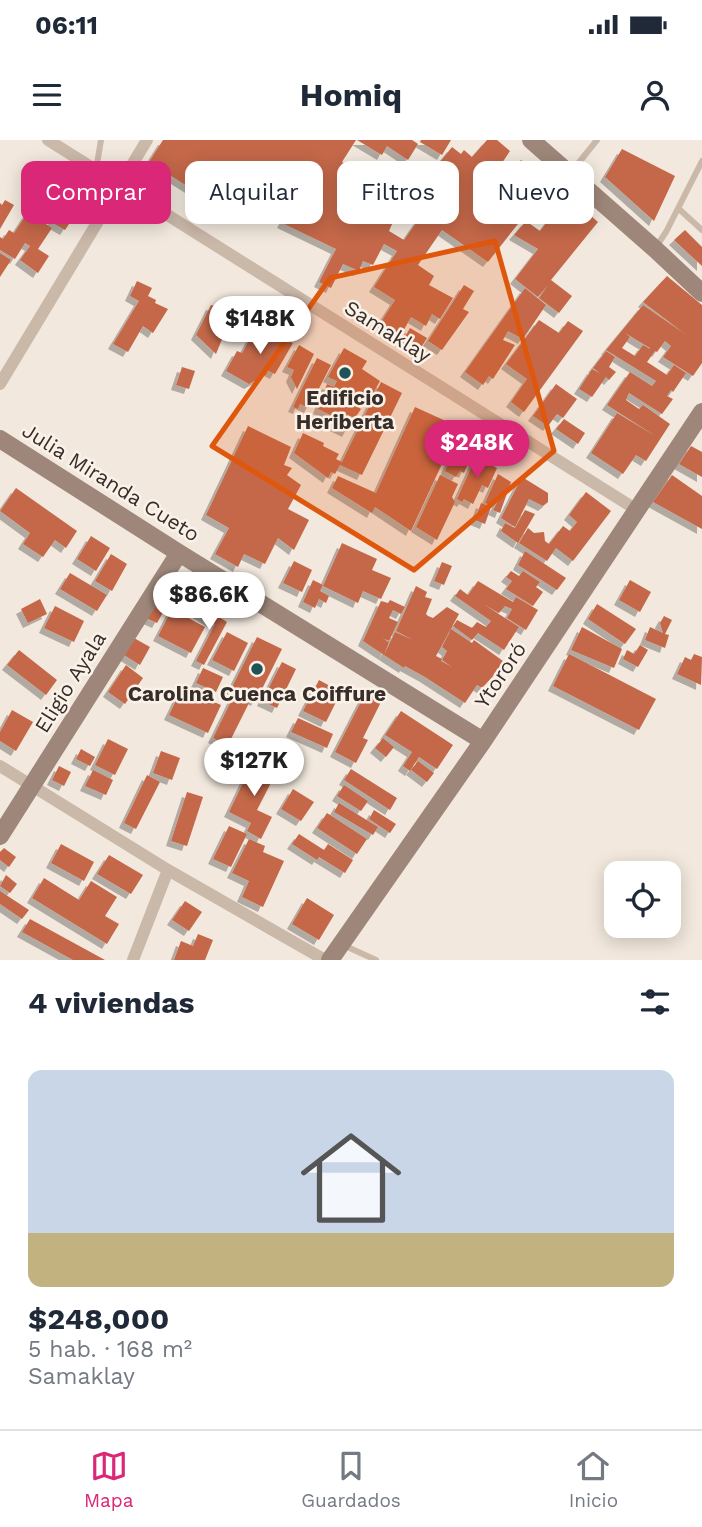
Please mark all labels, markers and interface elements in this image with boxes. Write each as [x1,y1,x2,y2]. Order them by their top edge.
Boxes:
text: 06:11 [35,10,98,40]
icon: menu [28,76,66,114]
text: Homiq [300,76,402,114]
icon: person [636,76,674,114]
chip: Comprar [21,161,171,224]
chip: Alquilar [185,161,323,224]
chip: Filtros [337,161,459,224]
chip: Nuevo [473,161,594,224]
street label: Samaklay [340,295,436,368]
pin: $148K [211,296,309,356]
text: $148K [225,305,295,332]
marker: Edificio Heriberta [337,365,353,381]
place label: Edificio Heriberta [296,385,395,434]
street label: Julia Miranda Cueto [18,417,204,547]
pin: $248K [428,420,526,480]
text: $248K [440,429,514,456]
pin: $86.6K [152,573,266,632]
text: $86.6K [169,581,249,608]
street label: Eligio Ayala [29,627,111,737]
street label: Ytororó [469,637,531,713]
marker: Carolina Cuenca Coiffure [249,661,265,677]
place label: Carolina Cuenca Coiffure [128,681,386,706]
pin: $127K [205,738,303,798]
text: $127K [220,747,288,774]
map controls [604,861,681,938]
button: locate [604,861,681,938]
icon: filters [636,983,674,1021]
text: 4 viviendas [28,985,195,1020]
icon: home [288,1115,414,1241]
text: $248,000 [28,1301,169,1336]
text: 5 hab. · 168 m² [28,1336,192,1363]
text: Samaklay [28,1363,135,1390]
tab: Mapa [84,1447,133,1512]
tab: Guardados [301,1447,401,1512]
tab: Inicio [569,1447,618,1512]

